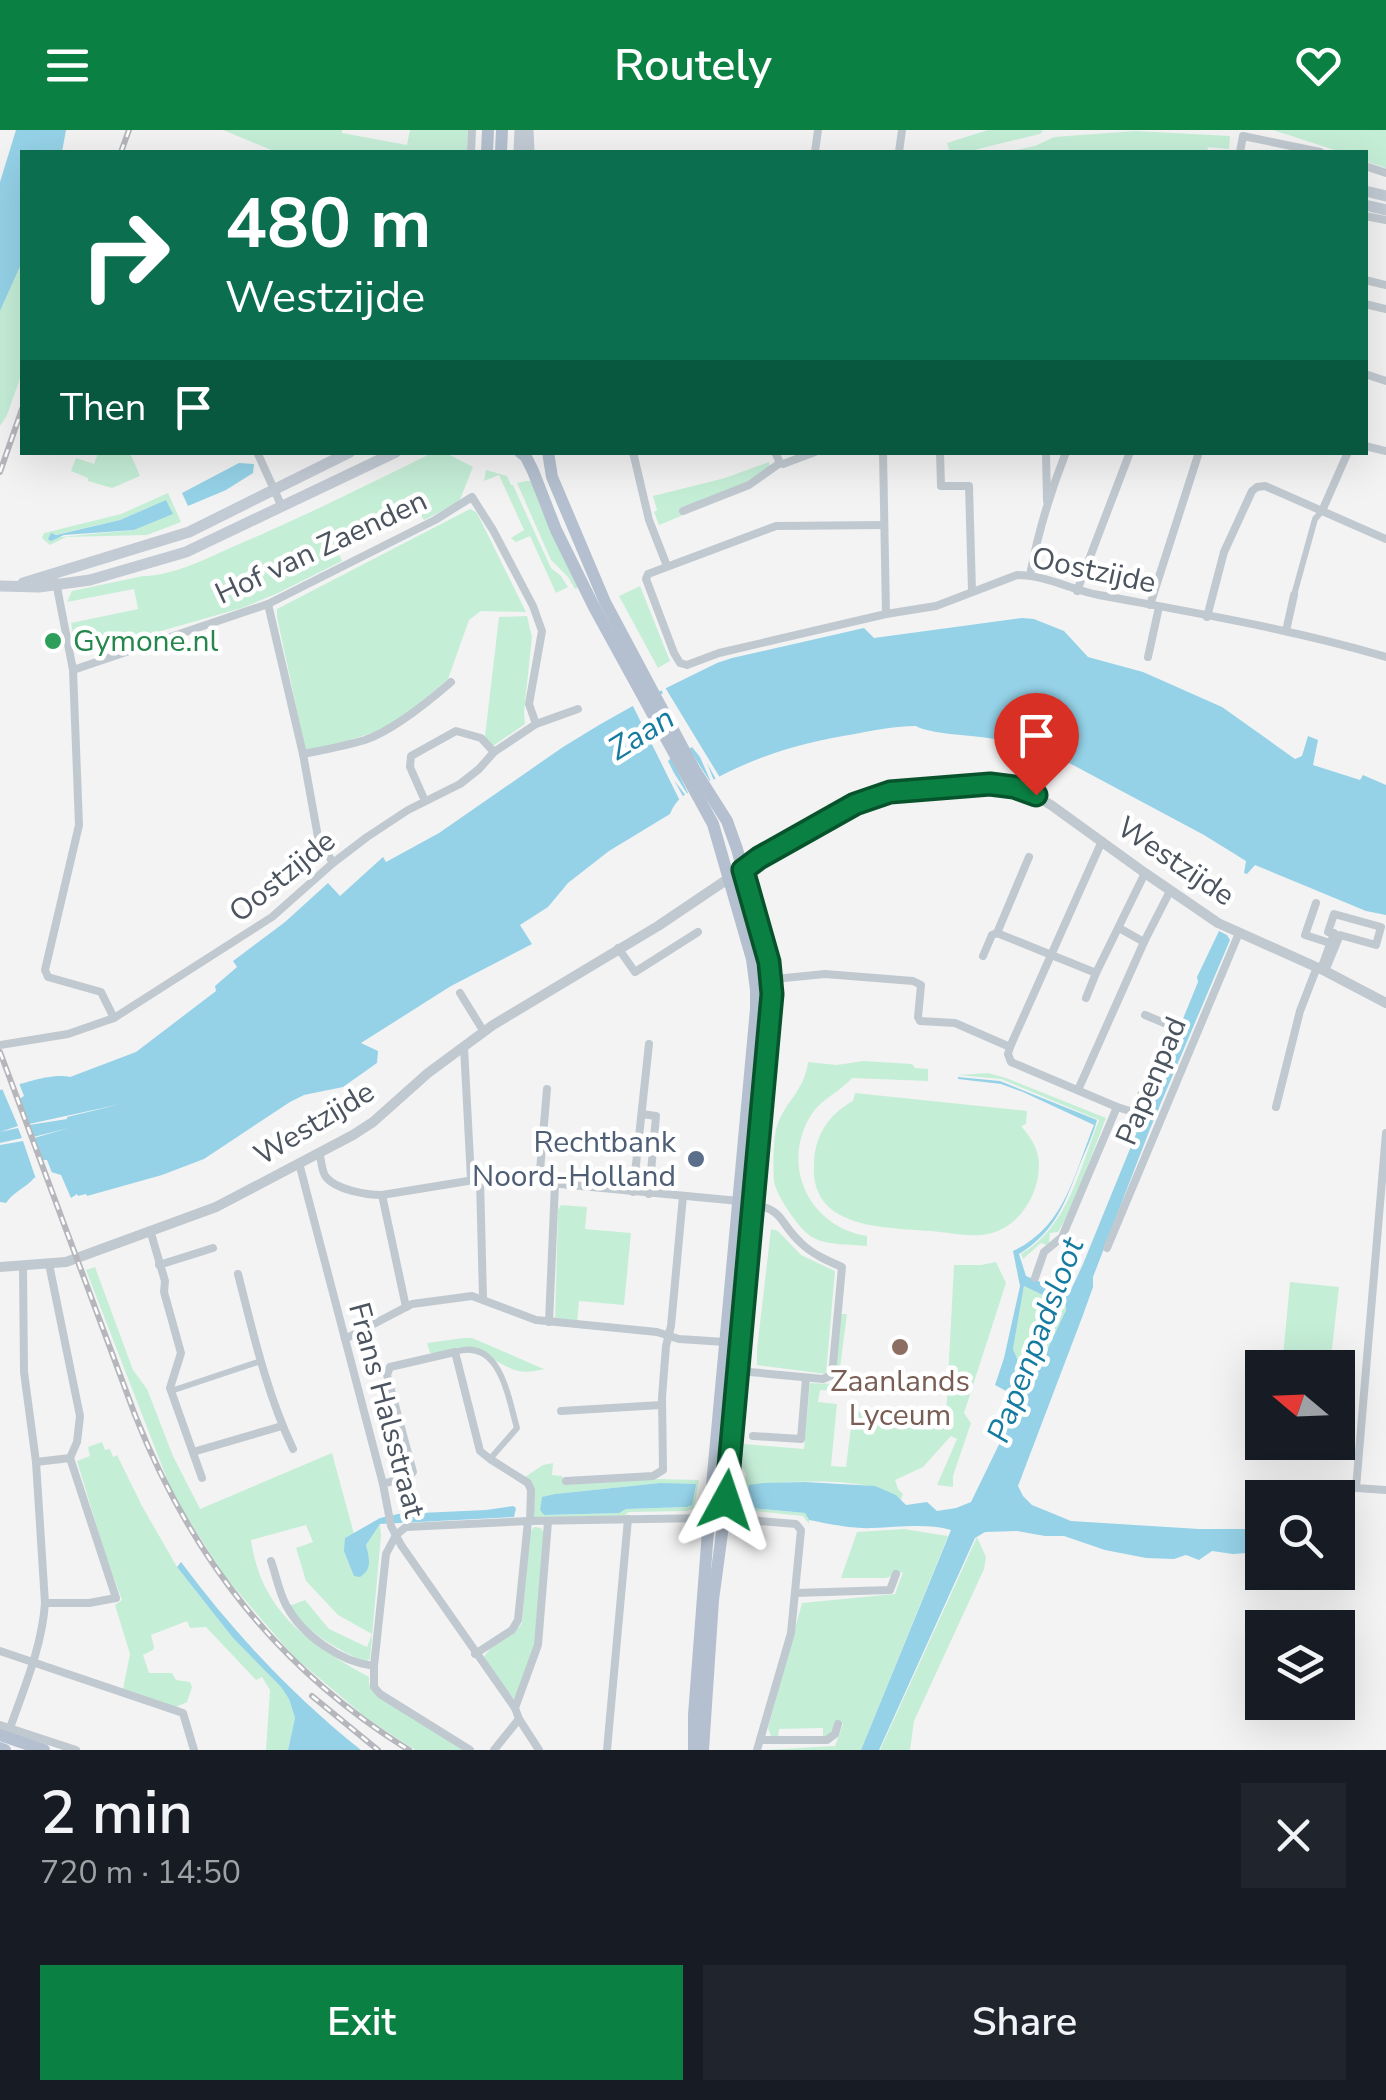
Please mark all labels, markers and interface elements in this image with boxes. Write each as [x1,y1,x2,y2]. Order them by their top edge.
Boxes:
text: Routely [614,35,772,96]
icon: menu [40,38,95,93]
icon: heart [1291,38,1346,93]
text: 480 m [225,176,431,272]
icon: right [60,190,190,320]
text: Westzijde [225,267,425,328]
icon: arrive [166,380,221,435]
text: Then [60,382,146,433]
street label: Hof van Zaenden [208,480,434,615]
street label: Oostzijde [1028,537,1160,604]
place label: Gymone.nl [73,621,218,662]
marker: Gymone.nl [42,630,64,652]
pin [994,693,1079,796]
water label: Zaan [600,696,683,770]
icon: arrive [1009,708,1064,763]
street label: Westzijde [1109,807,1242,916]
street label: Oostzijde [221,821,344,932]
street label: Papenpad [1106,1011,1197,1152]
street label: Westzijde [247,1072,382,1175]
place label: Rechtbank Noord-Holland [472,1122,677,1197]
marker: Rechtbank Noord-Holland [685,1148,707,1170]
water label: Papenpadsloot [977,1231,1095,1449]
street label: Frans Halsstraat [338,1298,435,1523]
marker: Zaanlands Lyceum [889,1336,911,1358]
north arrow [1245,1350,1355,1460]
map controls [1245,1350,1355,1720]
place label: Zaanlands Lyceum [830,1361,970,1436]
position arrow [674,1448,778,1552]
button: search [1245,1480,1355,1590]
button: layers [1245,1610,1355,1720]
text: 2 min [40,1772,193,1854]
button: close [1241,1783,1346,1888]
text: 720 m · 14:50 [40,1851,241,1894]
button: Exit [40,1965,683,2080]
button: Share [703,1965,1346,2080]

